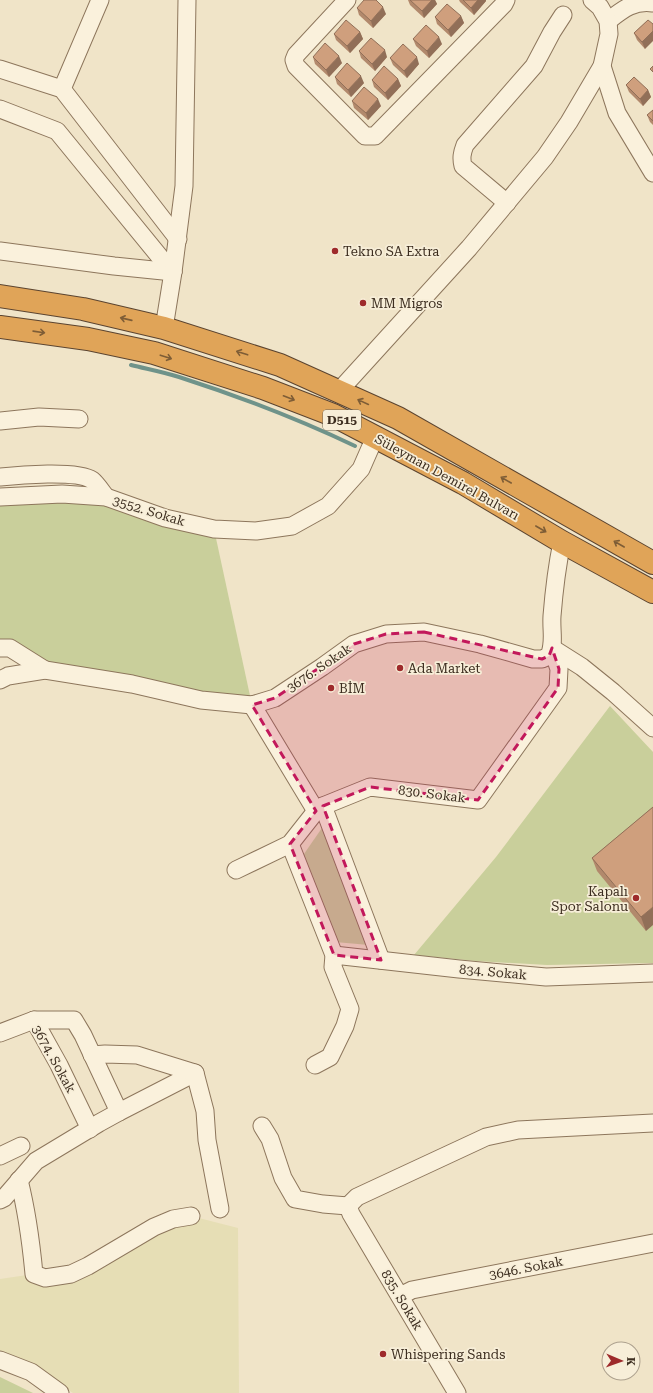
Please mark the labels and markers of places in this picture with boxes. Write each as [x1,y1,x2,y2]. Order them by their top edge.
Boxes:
place label: Tekno SA Extra [343,244,439,259]
marker: Tekno SA Extra [330,246,340,256]
place label: MM Migros [371,296,442,311]
marker: MM Migros [358,298,368,308]
place label: Ada Market [408,661,480,676]
marker: Ada Market [395,663,405,673]
place label: BİM [339,681,365,696]
marker: BİM [326,683,336,693]
place label: Kapalı Spor Salonu [551,884,628,914]
marker: Kapalı Spor Salonu [631,893,641,903]
place label: Whispering Sands [391,1347,505,1362]
marker: Whispering Sands [378,1349,388,1359]

